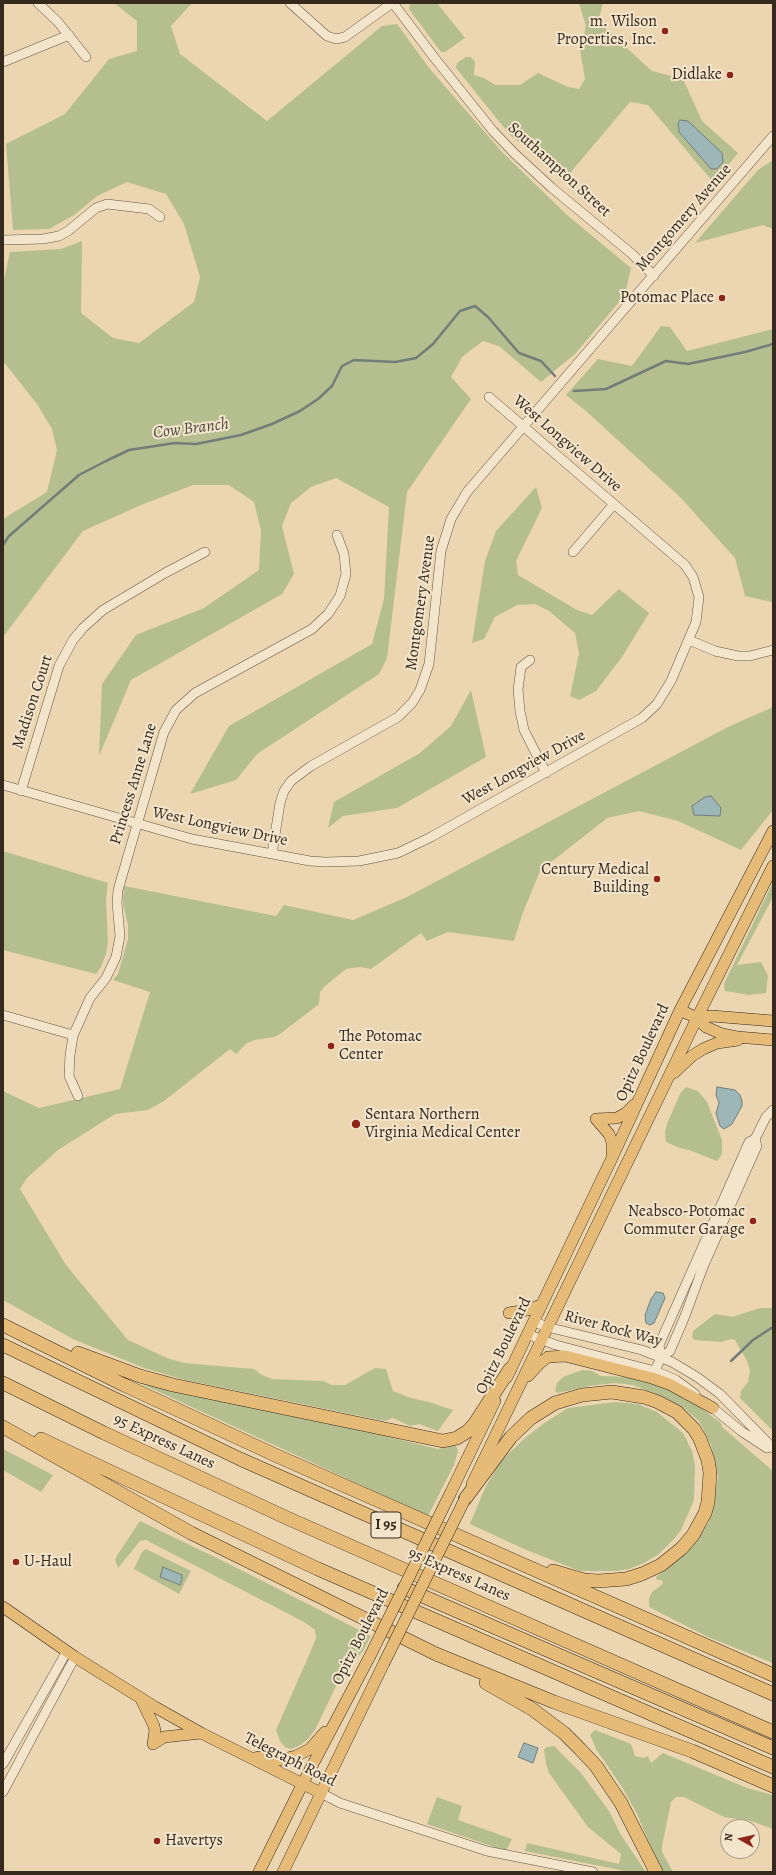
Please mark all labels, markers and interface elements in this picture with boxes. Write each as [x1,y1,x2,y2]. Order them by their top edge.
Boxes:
place label: m. Wilson Properties, Inc. [556,12,657,50]
marker: m. Wilson Properties, Inc. [660,26,670,36]
place label: Didlake [671,65,722,85]
marker: Didlake [725,70,735,80]
street label: Southampton Street [503,119,615,221]
street label: Montgomery Avenue [632,160,736,276]
place label: Potomac Place [620,288,714,308]
marker: Potomac Place [717,293,727,303]
street label: West Longview Drive [509,392,625,496]
water label: Cow Branch [152,414,230,444]
street label: Montgomery Avenue [402,534,440,672]
street label: Madison Court [9,652,57,752]
street label: Princess Anne Lane [106,721,162,847]
street label: West Longview Drive [459,726,589,810]
street label: West Longview Drive [151,803,289,851]
place label: Century Medical Building [541,860,649,898]
marker: Century Medical Building [652,874,662,884]
street label: Opitz Boulevard [612,1001,674,1105]
place label: The Potomac Center [339,1027,422,1065]
marker: The Potomac Center [326,1041,336,1051]
place label: Sentara Northern Virginia Medical Center [365,1105,520,1143]
marker: Sentara Northern Virginia Medical Center [350,1118,362,1130]
place label: Neabsco-Potomac Commuter Garage [624,1202,745,1240]
marker: Neabsco-Potomac Commuter Garage [748,1216,758,1226]
street label: Opitz Boulevard [472,1294,536,1398]
street label: River Rock Way [562,1307,664,1351]
street label: 95 Express Lanes [110,1410,218,1474]
road number: I 95 [371,1512,401,1538]
street label: 95 Express Lanes [405,1544,513,1606]
place label: U-Haul [24,1552,72,1572]
marker: U-Haul [11,1557,21,1567]
street label: Opitz Boulevard [328,1586,394,1688]
street label: Telegraph Road [241,1729,339,1791]
north arrow [720,1819,760,1859]
place label: Havertys [165,1831,223,1851]
text: N [721,1832,737,1842]
marker: Havertys [152,1836,162,1846]

